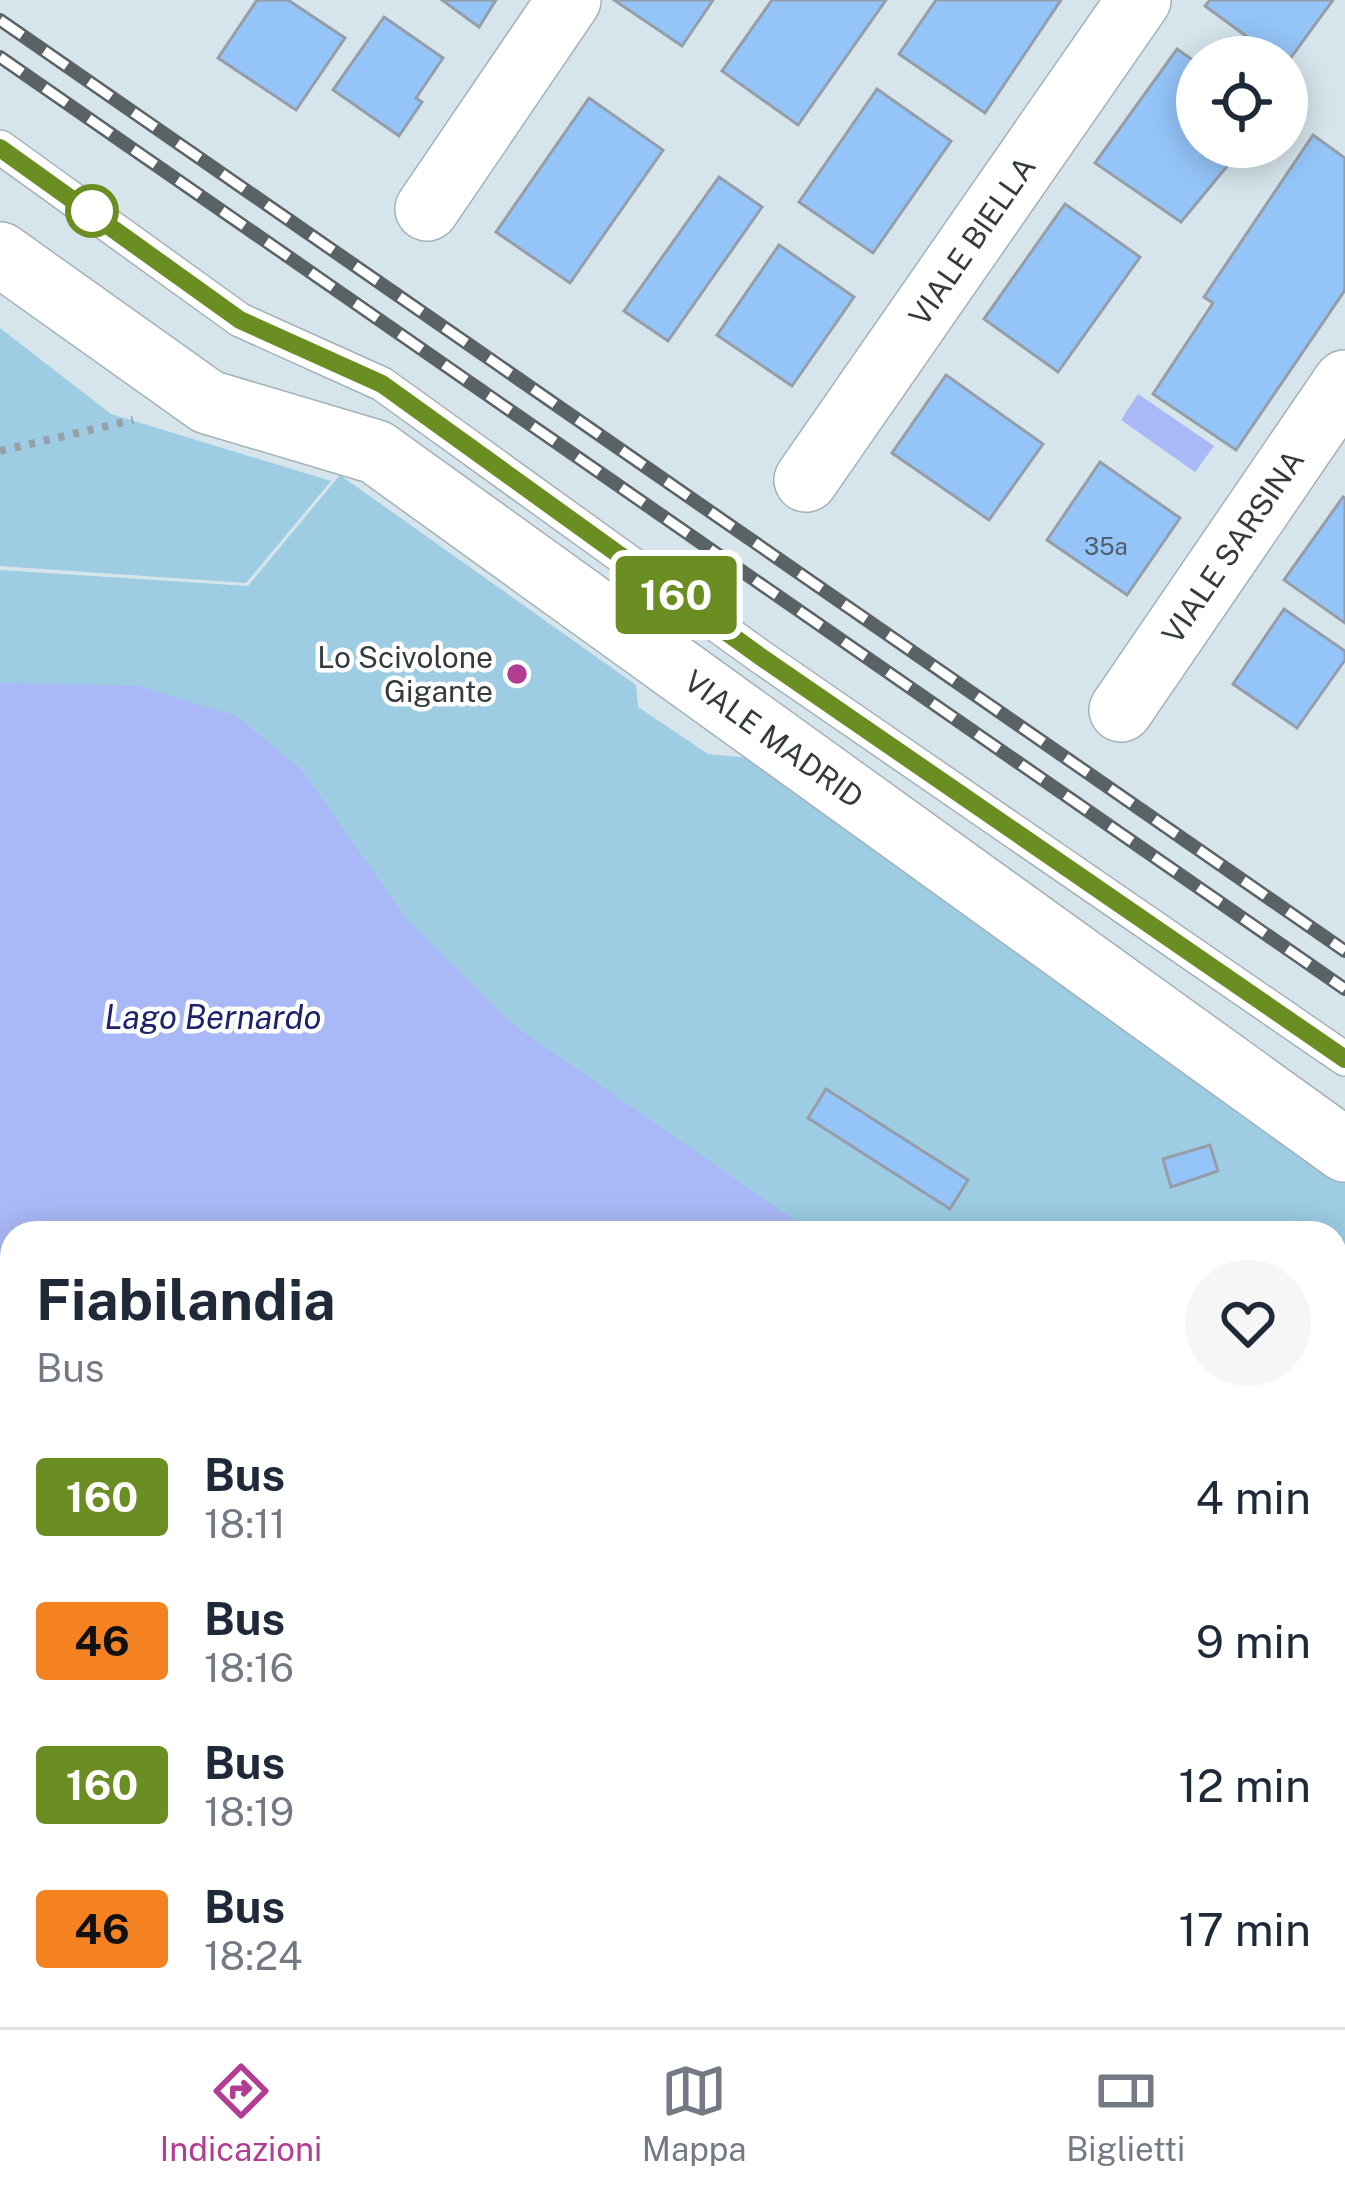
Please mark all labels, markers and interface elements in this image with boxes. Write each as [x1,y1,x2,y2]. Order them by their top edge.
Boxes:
map controls [1176,36,1308,168]
button: locate [1176,36,1308,168]
street label: VIALE BIELLA [901,150,1043,332]
unlabelled marker [67,186,117,236]
street label: VIALE SARSINA [1154,443,1311,650]
house number: 35a [1084,532,1128,560]
line badge: 160 [607,556,745,634]
text: 160 [640,570,712,619]
place label: Lo Scivolone Gigante [317,639,493,709]
marker: Lo Scivolone Gigante [504,661,530,687]
street label: VIALE MADRID [678,662,870,815]
water label: Lago Bernardo [104,998,322,1036]
button: heart [1185,1260,1311,1386]
text: Fiabilandia [36,1266,336,1333]
text: Bus [36,1345,105,1391]
text: Bus [204,1448,285,1501]
text: 4 min [1195,1471,1311,1524]
text: 160 [66,1472,138,1521]
text: 18:11 [204,1501,286,1547]
text: Bus [204,1592,285,1645]
text: 9 min [1196,1615,1311,1668]
text: 46 [74,1616,130,1665]
text: 18:16 [204,1645,294,1691]
text: Bus [204,1736,285,1789]
text: 12 min [1179,1759,1311,1812]
text: 160 [66,1760,138,1809]
text: 18:19 [204,1789,294,1835]
text: Bus [204,1880,285,1933]
text: 17 min [1178,1903,1311,1956]
text: 46 [74,1904,130,1953]
text: 18:24 [204,1933,302,1979]
tab: Indicazioni [160,2058,322,2168]
tab: Mappa [642,2058,747,2168]
tab: Biglietti [1066,2058,1185,2168]

